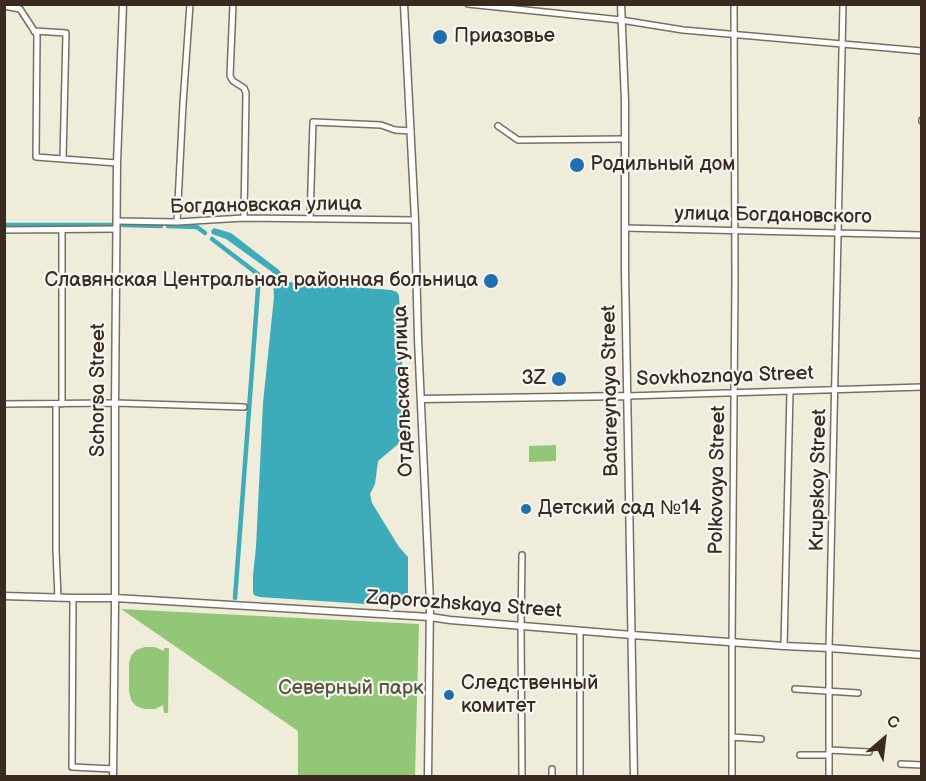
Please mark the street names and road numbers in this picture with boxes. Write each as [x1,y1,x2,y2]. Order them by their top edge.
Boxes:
street label: Богдановская улица [170,192,362,220]
street label: улица Богдановского [674,202,872,230]
street label: Отдельская улица [389,305,419,477]
street label: Batareynaya Street [597,305,625,477]
street label: Schorsa Street [87,323,111,457]
street label: Sovkhoznaya Street [636,362,814,392]
street label: Polkovaya Street [705,405,731,555]
street label: Krupskoy Street [806,408,832,552]
street label: Zaporozhskaya Street [365,586,563,624]

